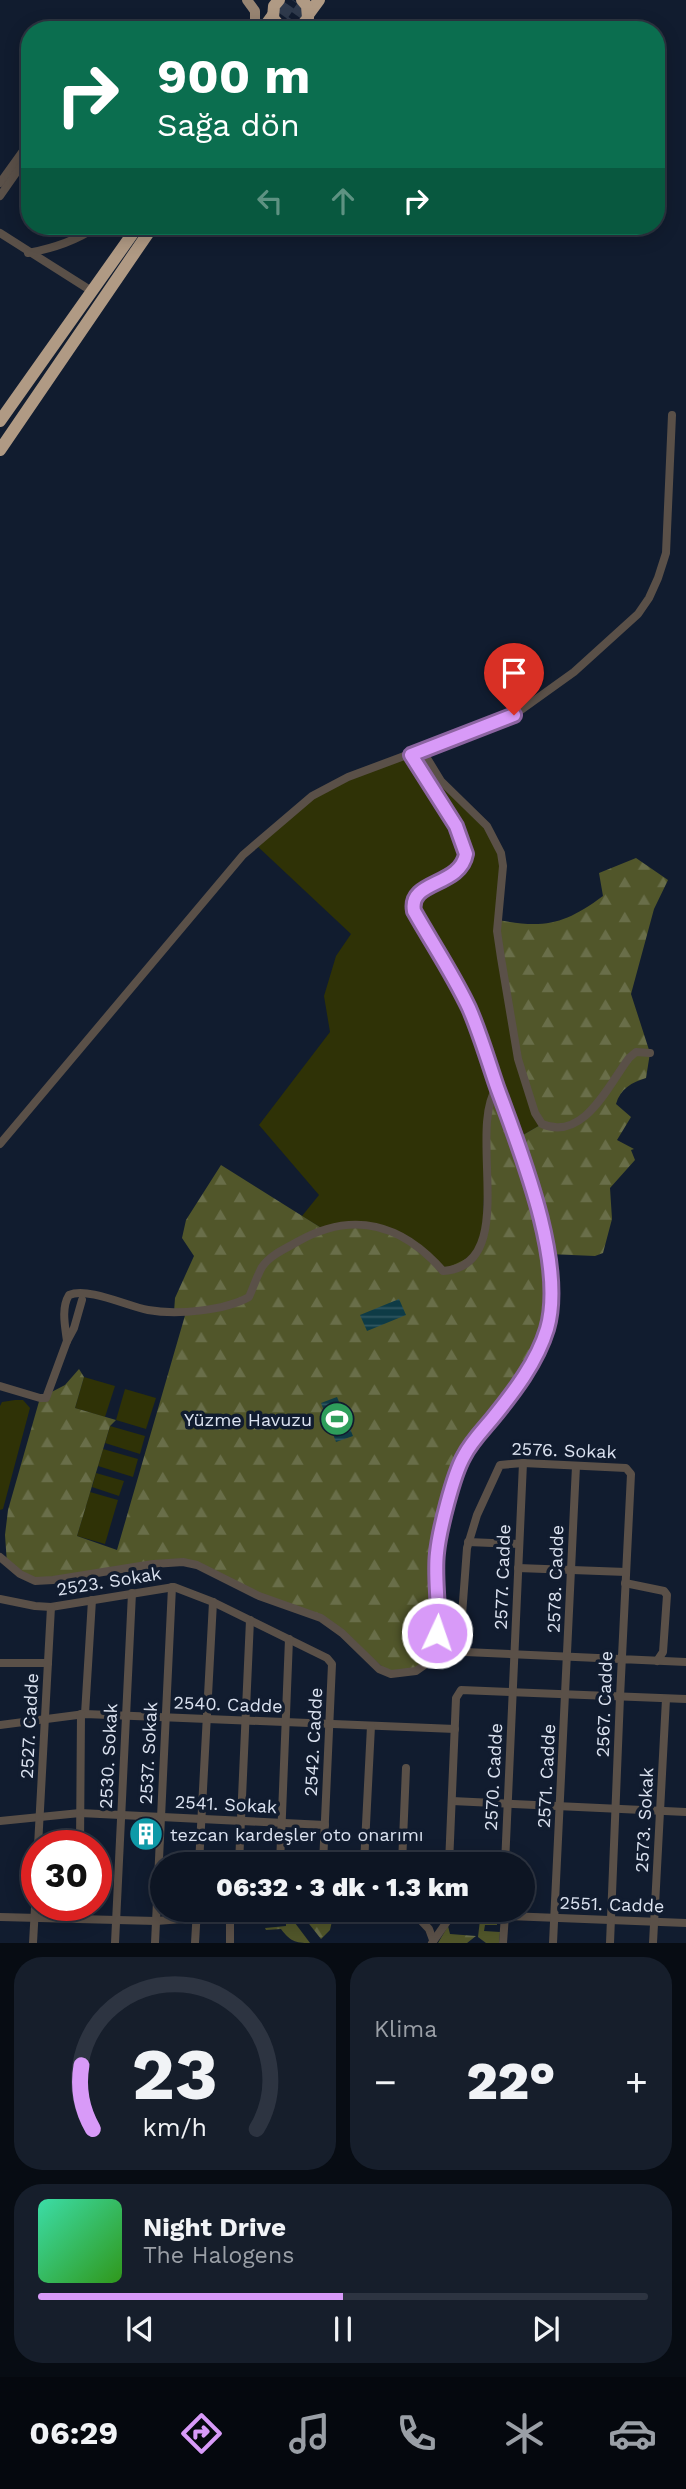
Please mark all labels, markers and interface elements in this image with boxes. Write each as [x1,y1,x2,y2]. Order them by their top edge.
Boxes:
text: 900 m [157,47,310,105]
icon: right [42,49,133,140]
text: Sağa dön [157,106,300,144]
icon: left [251,182,289,220]
icon: ahead [324,182,362,220]
icon: right [397,182,435,220]
pin [484,643,544,715]
icon: arrive [495,654,533,692]
sports icon: Yüzme Havuzu [318,1400,356,1438]
place label: Yüzme Havuzu [184,1409,312,1430]
street label: 2576. Sokak [511,1438,617,1462]
street label: 2577. Cadde [490,1524,514,1630]
street label: 2578. Cadde [543,1525,567,1633]
street label: 2523. Sokak [55,1562,163,1600]
position arrow [400,1596,474,1670]
street label: 2567. Cadde [592,1650,616,1758]
street label: 2527. Cadde [16,1673,42,1779]
street label: 2542. Cadde [300,1687,326,1797]
street label: 2540. Cadde [173,1692,283,1716]
street label: 2537. Sokak [135,1701,161,1805]
street label: 2530. Sokak [95,1703,121,1809]
street label: 2570. Cadde [480,1723,506,1831]
street label: 2571. Cadde [533,1723,559,1829]
street label: 2573. Sokak [631,1767,657,1873]
street label: 2541. Sokak [174,1791,278,1817]
building icon: tezcan kardeşler oto onarımı [127,1815,165,1853]
place label: tezcan kardeşler oto onarımı [170,1824,424,1845]
speed limit sign: 30 [21,1830,112,1921]
text: 06:32 · 3 dk · 1.3 km [216,1872,469,1902]
street label: 2551. Cadde [559,1892,665,1916]
text: Klima [374,2016,437,2043]
text: 23 [132,2032,218,2118]
text: 22° [467,2051,555,2112]
text: − [374,2060,397,2104]
text: + [625,2060,648,2104]
text: km/h [143,2113,207,2142]
text: Night Drive [143,2212,286,2242]
text: The Halogens [143,2242,294,2269]
icon: previous [121,2310,159,2348]
icon: pause [324,2310,362,2348]
icon: next [527,2310,565,2348]
icon: directions [177,2409,226,2458]
icon: music [285,2409,334,2458]
icon: phone [392,2409,441,2458]
icon: climate [500,2409,549,2458]
icon: car [608,2409,657,2458]
text: 06:29 [29,2414,118,2452]

